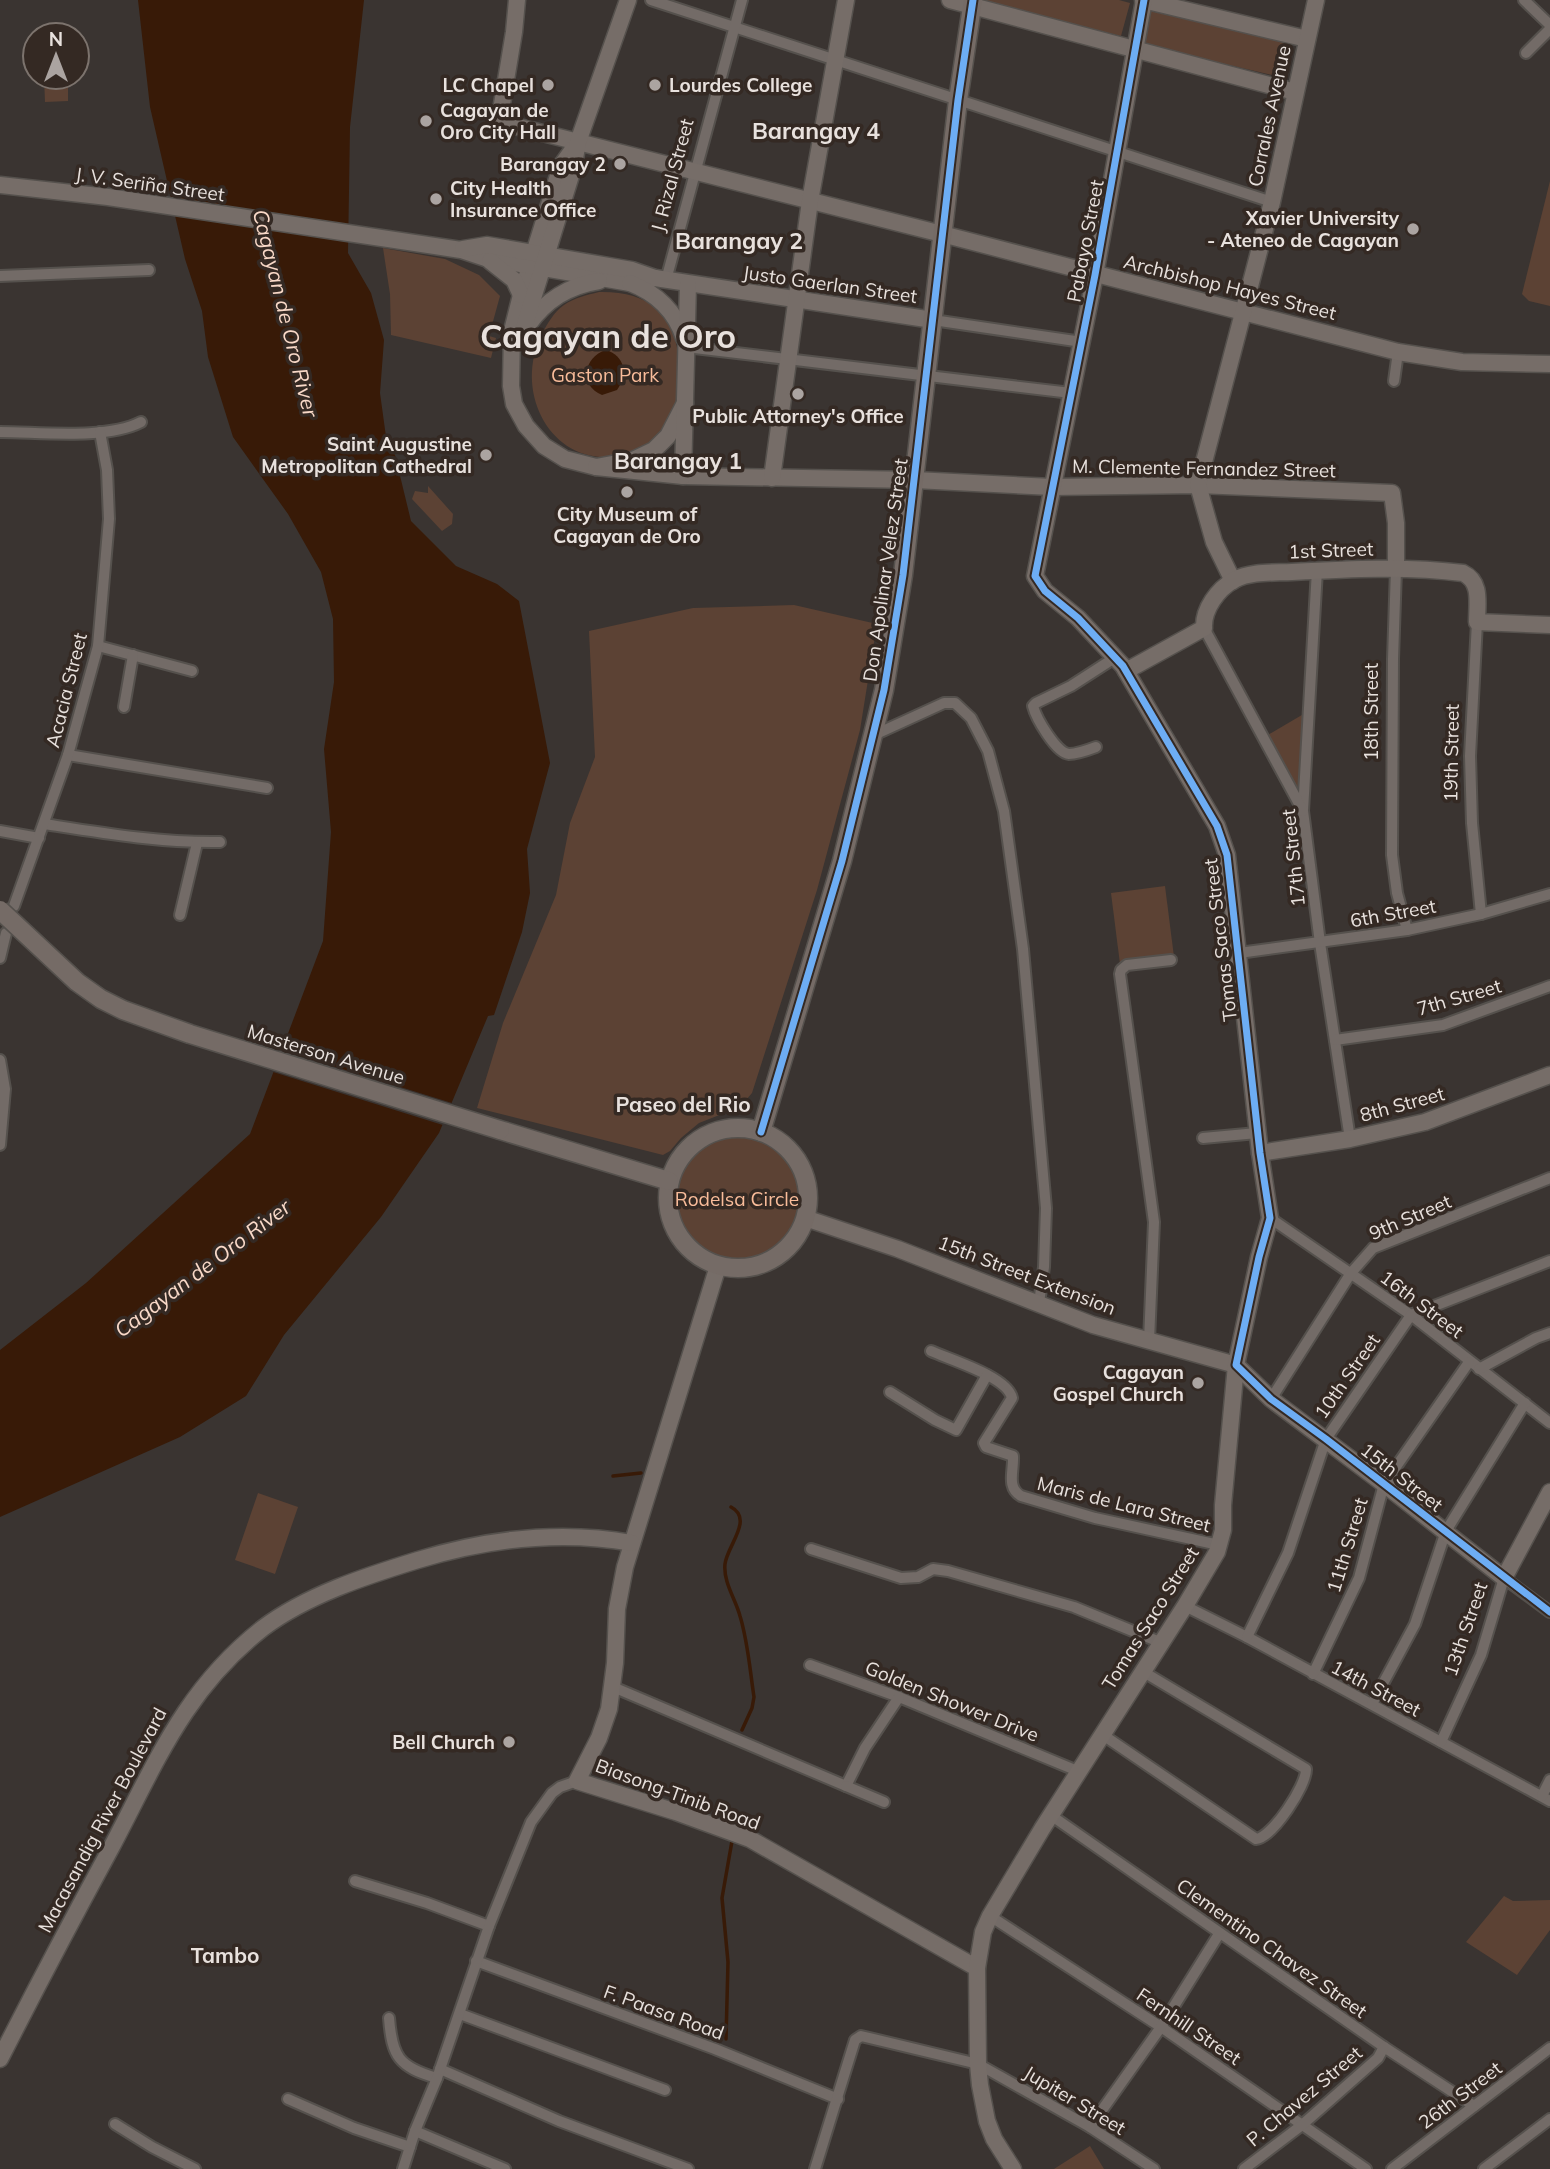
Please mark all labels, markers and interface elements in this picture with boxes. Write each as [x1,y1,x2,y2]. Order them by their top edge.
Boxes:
north arrow [21,21,91,91]
text: N [49,27,63,51]
street label: Corrales Avenue [1242,43,1296,189]
place label: LC Chapel [442,73,534,97]
place label: Lourdes College [669,73,813,97]
marker: LC Chapel [540,77,556,93]
marker: Lourdes College [647,77,663,93]
place label: Cagayan de Oro City Hall [440,98,556,144]
marker: Cagayan de Oro City Hall [418,113,434,129]
street label: J. Rizal Street [645,115,699,234]
district label: Barangay 4 [752,116,880,145]
place label: Barangay 2 [500,152,606,176]
marker: Barangay 2 [612,156,628,172]
street label: J. V. Seriña Street [74,162,227,206]
place label: City Health Insurance Office [450,176,597,222]
street label: Pabayo Street [1061,177,1109,304]
marker: City Health Insurance Office [428,191,444,207]
water label: Cagayan de Oro River [248,206,325,421]
place label: Xavier University - Ateneo de Cagayan [1207,206,1400,252]
marker: Xavier University - Ateneo de Cagayan [1405,221,1421,237]
district label: Barangay 2 [675,226,803,255]
street label: Archbishop Hayes Street [1121,249,1339,325]
street label: Justo Gaerlan Street [741,260,919,308]
district label: Cagayan de Oro [480,315,736,356]
park label: Gaston Park [551,363,659,387]
marker: Public Attorney's Office [790,386,806,402]
place label: Public Attorney's Office [692,404,904,428]
place label: Saint Augustine Metropolitan Cathedral [261,432,472,478]
district label: Barangay 1 [614,446,742,475]
marker: Saint Augustine Metropolitan Cathedral [478,447,494,463]
street label: M. Clemente Fernandez Street [1072,454,1336,482]
street label: Don Apolinar Velez Street [857,456,913,683]
marker: City Museum of Cagayan de Oro [619,484,635,500]
place label: City Museum of Cagayan de Oro [553,502,701,548]
street label: 1st Street [1288,537,1374,563]
street label: Acacia Street [40,630,92,750]
street label: 18th Street [1359,663,1383,761]
street label: 19th Street [1438,703,1464,802]
street label: 17th Street [1276,808,1310,908]
street label: Tomas Saco Street [1198,857,1242,1023]
street label: 6th Street [1348,894,1438,932]
street label: 7th Street [1414,973,1504,1020]
street label: Masterson Avenue [244,1019,408,1089]
street label: 8th Street [1357,1081,1447,1127]
district label: Paseo del Rio [615,1091,751,1117]
park label: Rodelsa Circle [675,1187,799,1211]
street label: 9th Street [1365,1189,1455,1245]
water label: Cagayan de Oro River [109,1193,296,1343]
street label: 15th Street Extension [935,1230,1119,1320]
street label: 16th Street [1376,1265,1469,1343]
street label: 10th Street [1309,1329,1385,1423]
place label: Cagayan Gospel Church [1053,1360,1184,1406]
marker: Cagayan Gospel Church [1190,1375,1206,1391]
street label: 15th Street [1356,1437,1448,1517]
street label: Maris de Lara Street [1035,1471,1213,1537]
street label: 11th Street [1321,1494,1373,1595]
street label: Tomas Saco Street [1096,1542,1204,1694]
street label: 13th Street [1438,1578,1492,1679]
street label: 14th Street [1327,1654,1425,1722]
street label: Golden Shower Drive [862,1655,1042,1747]
street label: Macasandig River Boulevard [32,1703,172,1937]
place label: Bell Church [392,1730,495,1754]
marker: Bell Church [501,1734,517,1750]
street label: Biasong-Tinib Road [592,1753,764,1835]
street label: Clementino Chavez Street [1172,1873,1372,2023]
district label: Tambo [191,1942,259,1968]
street label: F. Paasa Road [600,1979,728,2045]
street label: Fernhill Street [1132,1982,1246,2070]
street label: P. Chavez Street [1241,2040,1367,2151]
street label: 26th Street [1414,2056,1507,2134]
street label: Jupiter Street [1020,2060,1131,2140]

